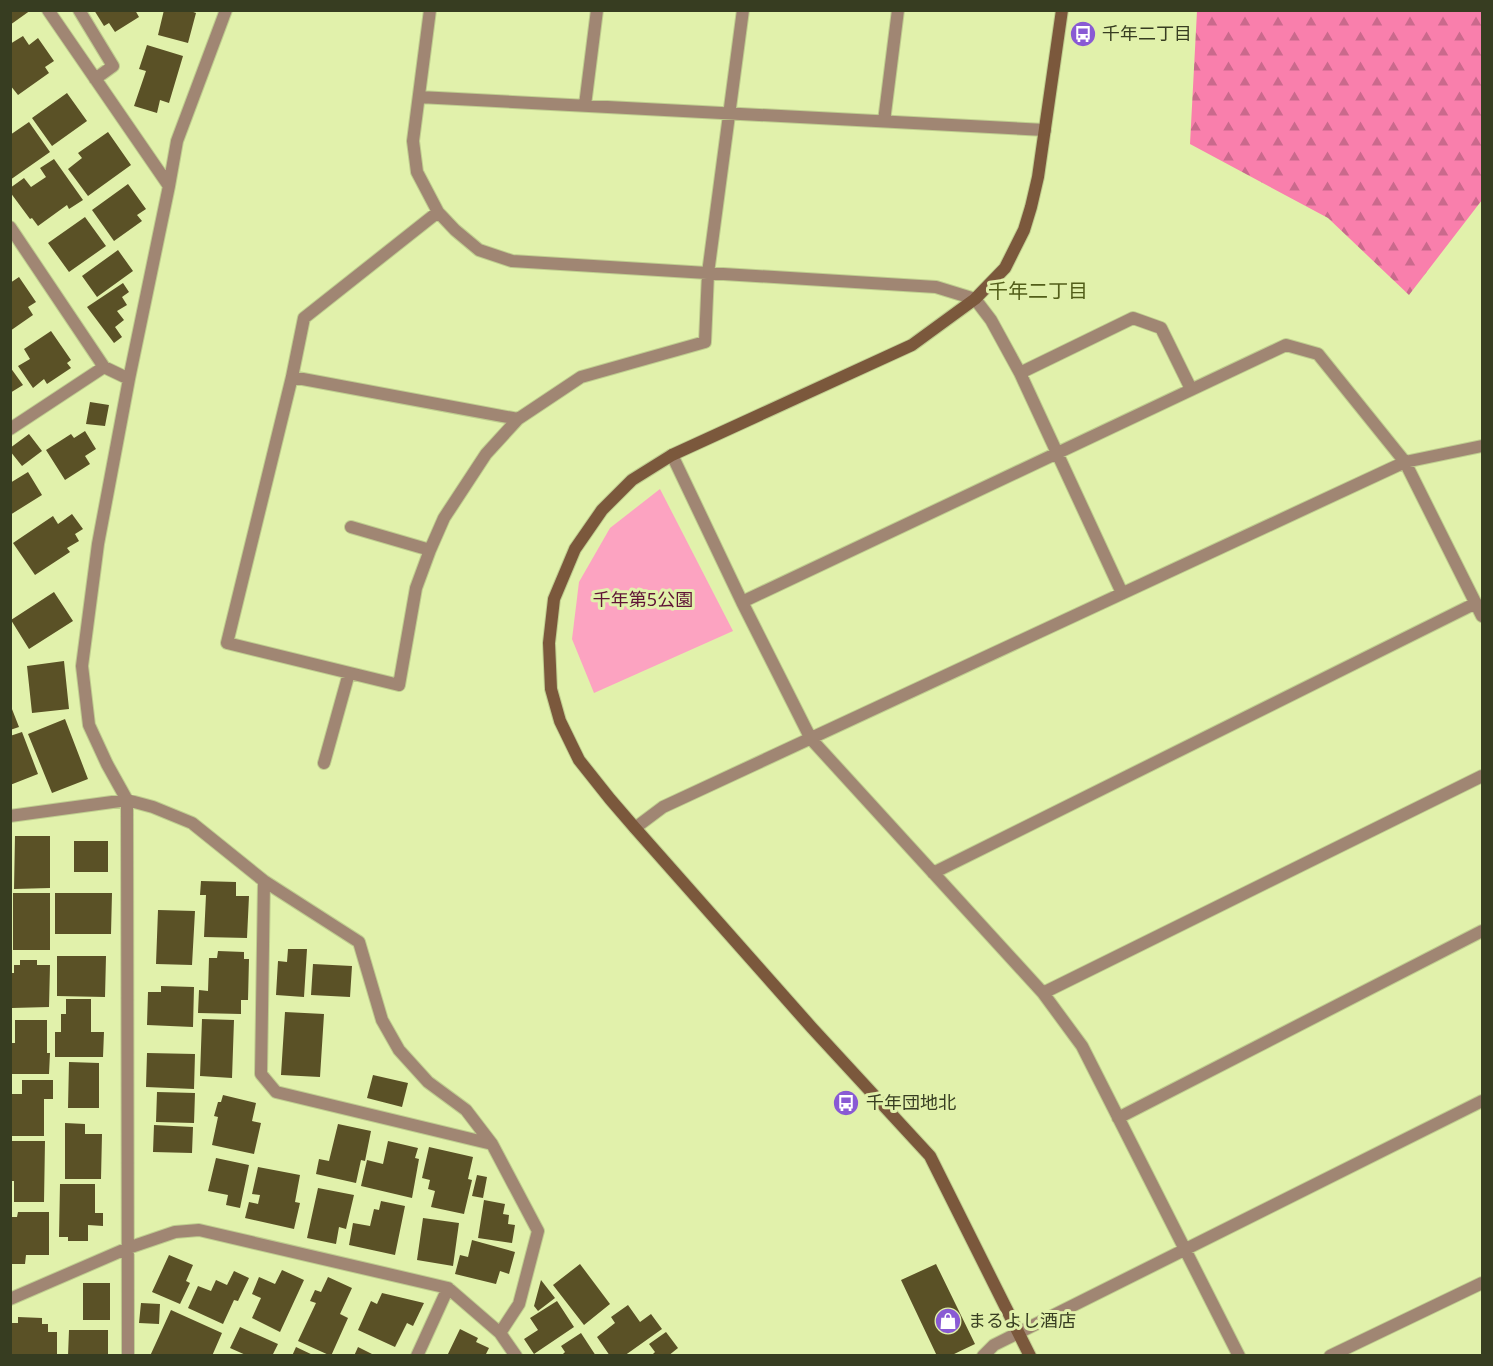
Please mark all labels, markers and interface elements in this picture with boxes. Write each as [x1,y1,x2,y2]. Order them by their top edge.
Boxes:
bus stop icon: 千年二丁目 [1068,19,1098,49]
place label: 千年二丁目 [1102,21,1192,45]
district label: 千年二丁目 [988,277,1088,304]
park label: 千年第5公園 [593,587,693,611]
bus stop icon: 千年団地北 [831,1088,861,1118]
place label: 千年団地北 [866,1090,956,1114]
shop icon: まるよし酒店 [933,1306,963,1336]
place label: まるよし酒店 [968,1308,1076,1332]

